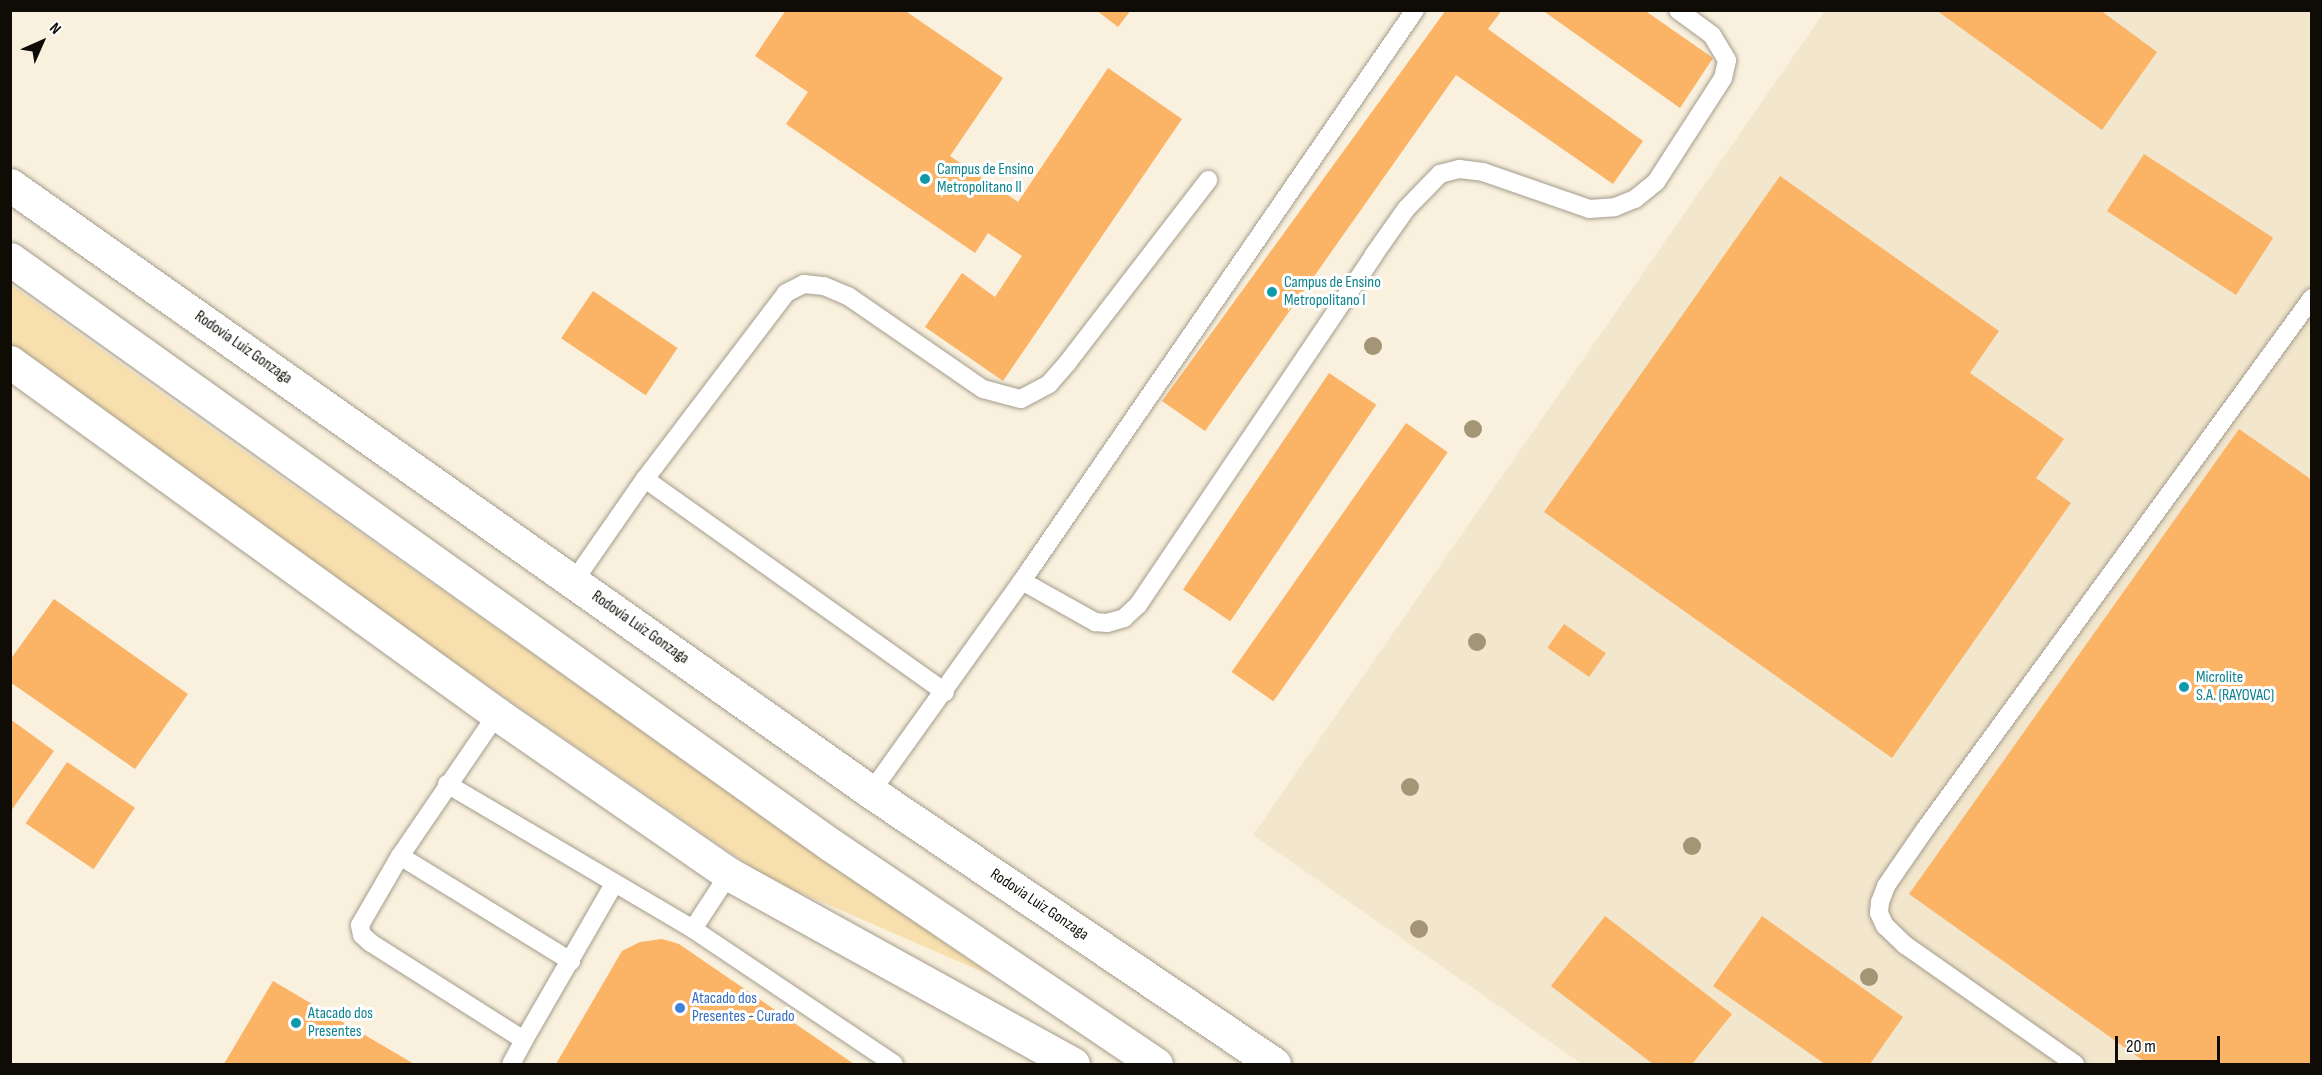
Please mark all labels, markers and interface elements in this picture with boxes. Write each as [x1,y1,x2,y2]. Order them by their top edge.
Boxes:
north arrow [12,12,72,72]
text: N [45,19,65,39]
place label: Campus de Ensino Metropolitano II [937,160,1034,198]
marker: Campus de Ensino Metropolitano II [918,172,932,186]
place label: Campus de Ensino Metropolitano I [1284,273,1381,311]
marker: Campus de Ensino Metropolitano I [1265,285,1279,299]
street label: Rodovia Luiz Gonzaga [191,307,295,389]
street label: Rodovia Luiz Gonzaga [588,587,692,669]
place label: Microlite S.A. (RAYOVAC) [2196,668,2274,706]
marker: Microlite S.A. (RAYOVAC) [2177,680,2191,694]
street label: Rodovia Luiz Gonzaga [986,865,1092,945]
place label: Atacado dos Presentes - Curado [692,989,795,1027]
marker: Atacado dos Presentes - Curado [673,1001,687,1015]
place label: Atacado dos Presentes [308,1004,373,1042]
marker: Atacado dos Presentes [289,1016,303,1030]
scale bar [2118,1024,2223,1062]
text: 20 m [2126,1036,2156,1057]

